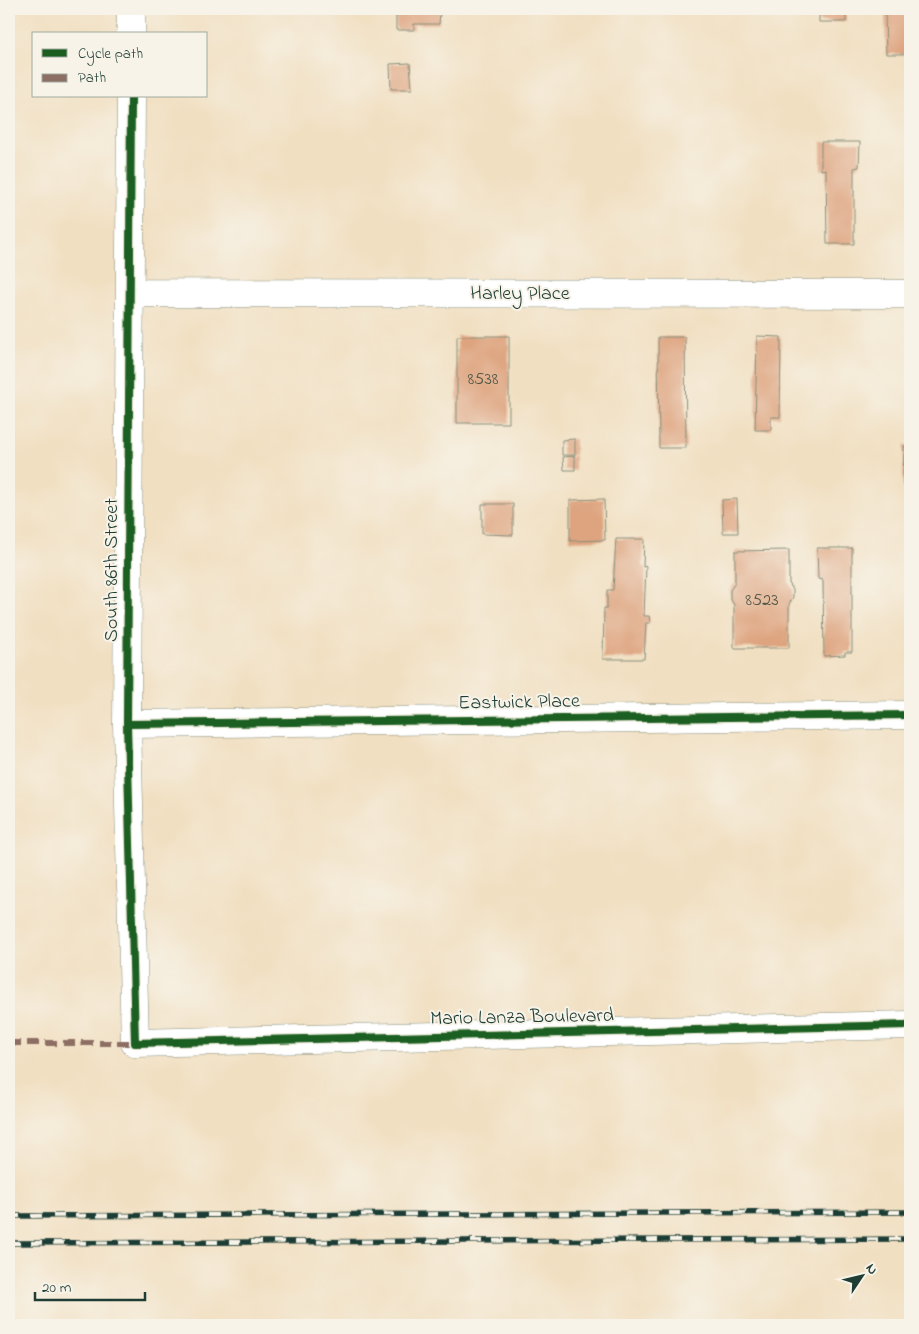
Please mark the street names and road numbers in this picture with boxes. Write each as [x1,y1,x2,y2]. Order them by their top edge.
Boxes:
street label: Harley Place [470,280,570,309]
street label: South 86th Street [98,498,127,642]
street label: Eastwick Place [458,687,580,719]
street label: Mario Lanza Boulevard [430,1002,614,1034]

